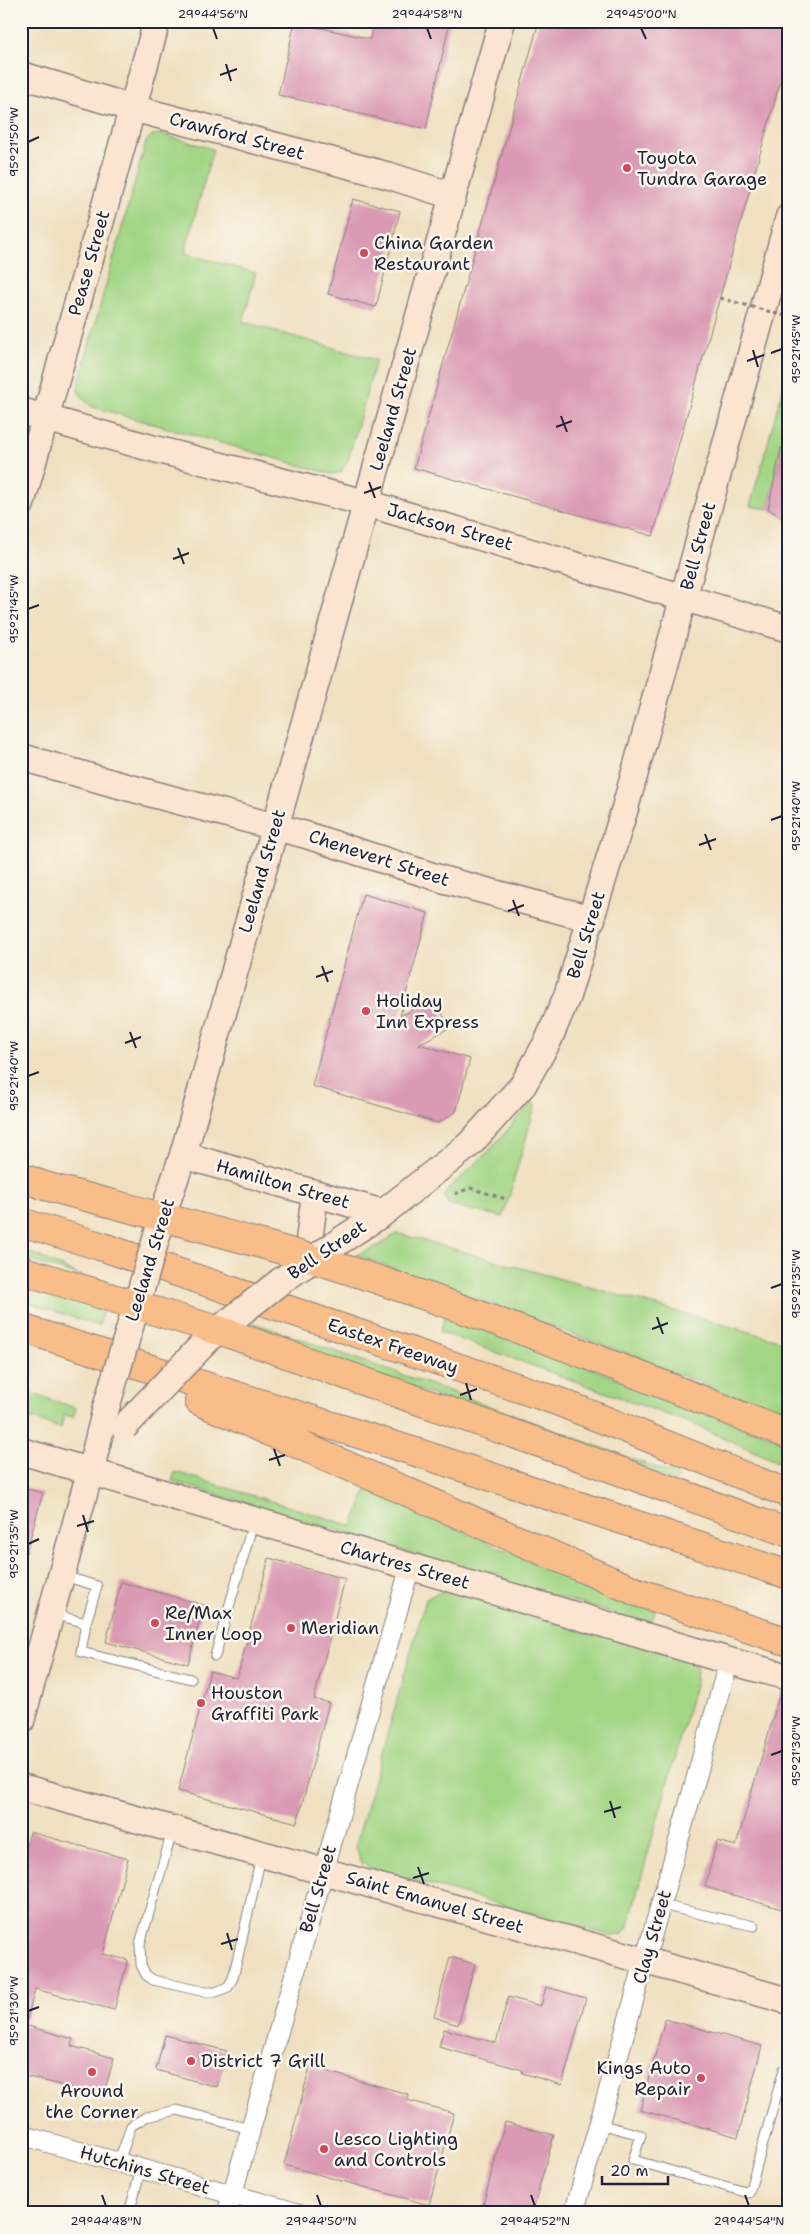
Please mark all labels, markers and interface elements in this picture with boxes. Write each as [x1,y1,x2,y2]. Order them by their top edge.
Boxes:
text: 29°44'56"N [178,6,248,22]
text: 29°44'58"N [392,6,462,22]
text: 29°45'00"N [605,6,677,22]
street label: Crawford Street [167,106,307,166]
text: 95°21'50"W [6,107,22,177]
place label: Toyota Tundra Garage [637,146,767,191]
marker: Toyota Tundra Garage [621,162,633,174]
street label: Pease Street [62,207,116,319]
place label: China Garden Restaurant [374,231,494,276]
marker: China Garden Restaurant [358,247,370,259]
text: 95°21'45"W [788,314,804,384]
street label: Leeland Street [364,344,422,474]
street label: Jackson Street [384,498,516,557]
street label: Bell Street [675,499,721,593]
text: 95°21'45"W [6,574,22,644]
text: 95°21'40"W [788,781,804,851]
street label: Leeland Street [233,806,291,936]
street label: Chenevert Street [306,824,453,892]
street label: Bell Street [561,888,611,982]
place label: Holiday Inn Express [376,989,479,1034]
marker: Holiday Inn Express [360,1005,372,1017]
text: 95°21'40"W [6,1041,22,1111]
street label: Hamilton Street [213,1153,353,1215]
street label: Leeland Street [120,1195,180,1325]
street label: Bell Street [283,1215,371,1285]
text: 95°21'35"W [788,1249,804,1319]
street label: Eastex Freeway [324,1312,462,1380]
text: 95°21'35"W [6,1509,22,1579]
street label: Chartres Street [337,1535,473,1595]
place label: Re/Max Inner Loop [165,1601,262,1646]
place label: Meridian [301,1616,379,1640]
marker: Re/Max Inner Loop [149,1617,161,1629]
marker: Meridian [285,1622,297,1634]
place label: Houston Graffiti Park [211,1681,319,1726]
marker: Houston Graffiti Park [195,1697,207,1709]
text: 95°21'30"W [788,1716,804,1786]
street label: Bell Street [294,1842,342,1936]
street label: Saint Emanuel Street [343,1865,527,1939]
street label: Clay Street [627,1887,677,1987]
text: 95°21'30"W [6,1976,22,2046]
place label: District 7 Grill [201,2049,326,2073]
marker: District 7 Grill [185,2055,197,2067]
place label: Kings Auto Repair [596,2056,691,2101]
marker: Around the Corner [86,2066,98,2078]
marker: Kings Auto Repair [695,2072,707,2084]
place label: Around the Corner [45,2079,139,2124]
place label: Lesco Lighting and Controls [334,2127,458,2172]
street label: Hutchins Street [77,2140,213,2200]
marker: Lesco Lighting and Controls [318,2143,330,2155]
scale bar [602,2154,669,2186]
text: 20 m [610,2161,649,2181]
text: 29°44'48"N [70,2213,142,2229]
text: 29°44'50"N [285,2213,357,2229]
text: 29°44'52"N [500,2213,570,2229]
text: 29°44'54"N [714,2213,784,2229]

